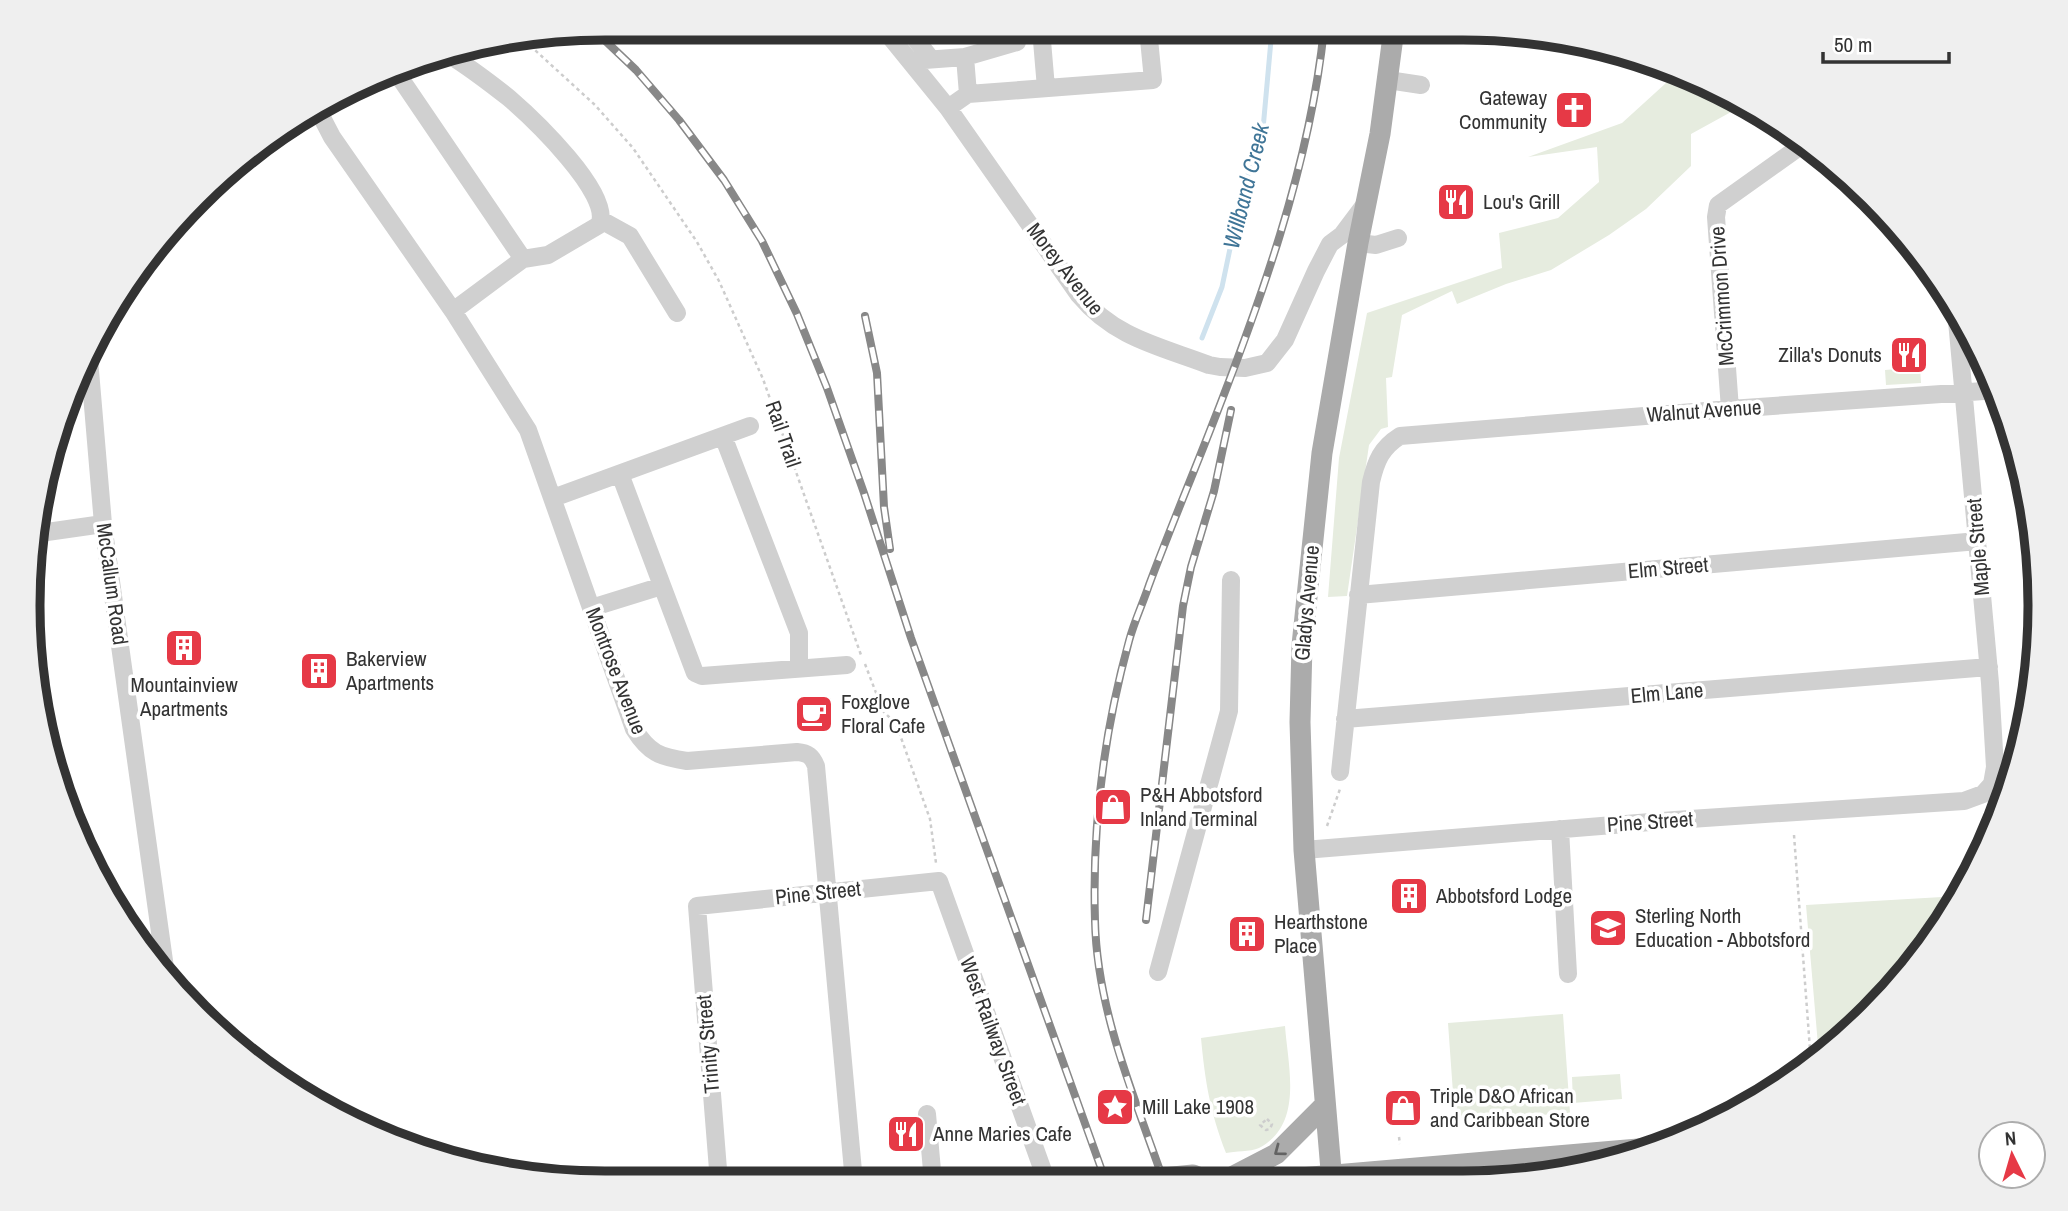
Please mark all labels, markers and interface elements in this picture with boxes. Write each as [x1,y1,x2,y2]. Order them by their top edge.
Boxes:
scale bar [1823,21,1949,65]
text: 50 m [1834,30,1872,59]
place label: Gateway Community [1459,83,1547,136]
church icon: Gateway Community [1553,89,1595,131]
water label: Willband Creek [1215,118,1276,252]
restaurant icon: Lou's Grill [1435,181,1477,223]
place label: Lou's Grill [1483,187,1560,216]
street label: Morey Avenue [1020,217,1111,321]
street label: McCrimmon Drive [1702,225,1741,367]
restaurant icon: Zilla's Donuts [1888,334,1930,376]
place label: Zilla's Donuts [1778,340,1882,369]
street label: Walnut Avenue [1646,392,1762,429]
street label: Rail Trail [759,397,808,471]
street label: Maple Street [1959,497,1996,597]
street label: McCallum Road [90,521,135,647]
street label: Gladys Avenue [1287,544,1326,662]
street label: Elm Street [1627,550,1709,585]
street label: Montrose Avenue [579,603,654,738]
building icon: Mountainview Apartments [163,627,205,669]
place label: Bakerview Apartments [345,644,434,697]
building icon: Bakerview Apartments [298,650,340,692]
place label: Mountainview Apartments [130,670,238,723]
street label: Elm Lane [1629,675,1704,710]
place label: Foxglove Floral Cafe [841,687,925,740]
cafe icon: Foxglove Floral Cafe [793,693,835,735]
place label: P&H Abbotsford Inland Terminal [1140,780,1263,833]
shop icon: P&H Abbotsford Inland Terminal [1092,786,1134,828]
street label: Pine Street [1606,804,1694,839]
street label: Pine Street [774,874,863,911]
building icon: Abbotsford Lodge [1388,875,1430,917]
place label: Abbotsford Lodge [1435,881,1572,910]
place label: Sterling North Education - Abbotsford [1635,901,1810,954]
place label: Hearthstone Place [1274,907,1368,960]
school or university icon: Sterling North Education - Abbotsford [1587,907,1629,949]
building icon: Hearthstone Place [1226,913,1268,955]
street label: West Railway Street [953,953,1034,1109]
street label: Trinity Street [689,993,726,1095]
place label: Triple D&O African and Caribbean Store [1430,1081,1590,1134]
place icon: Mill Lake 1908 [1094,1086,1136,1128]
shop icon: Triple D&O African and Caribbean Store [1382,1087,1424,1129]
place label: Mill Lake 1908 [1142,1092,1254,1121]
restaurant icon: Anne Maries Cafe [885,1113,927,1155]
place label: Anne Maries Cafe [932,1119,1072,1148]
north arrow [1977,1120,2047,1190]
text: N [2004,1125,2017,1152]
one-way arrow [1274,1142,1287,1155]

